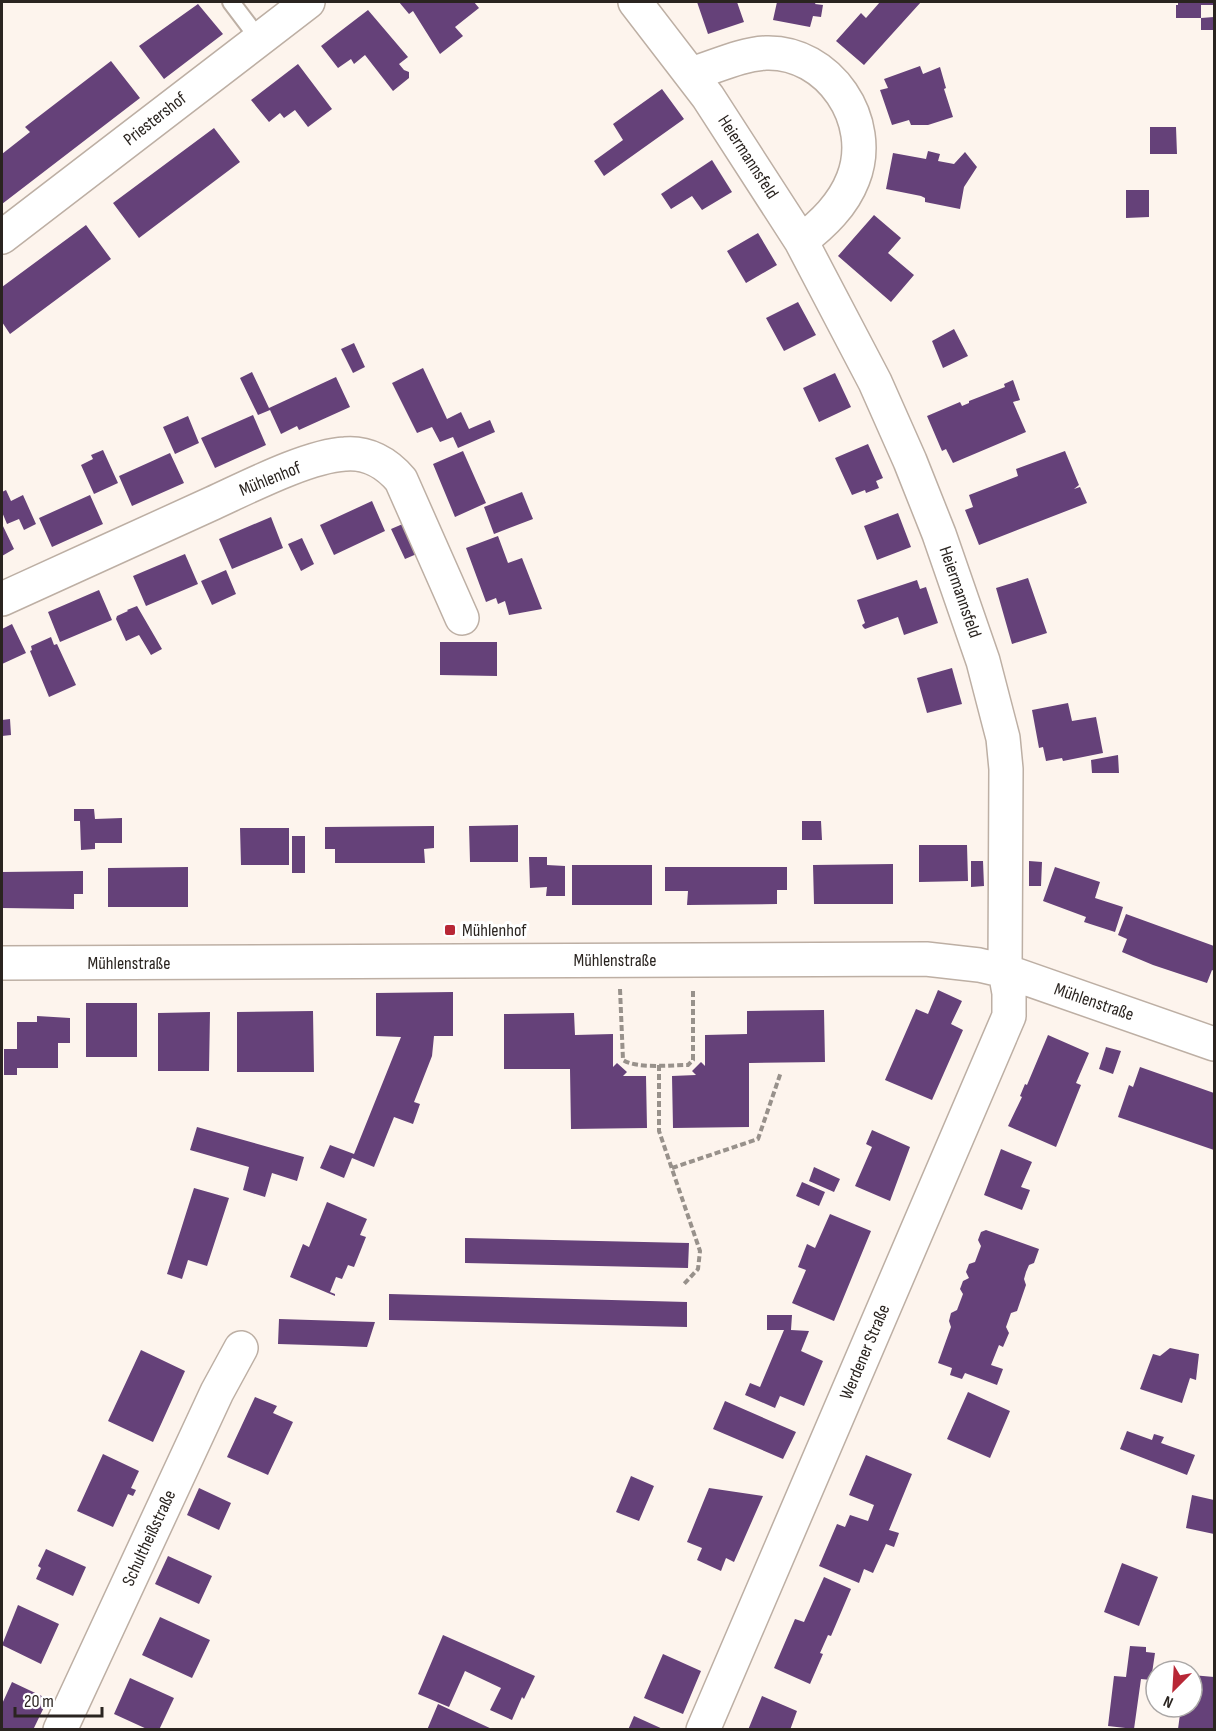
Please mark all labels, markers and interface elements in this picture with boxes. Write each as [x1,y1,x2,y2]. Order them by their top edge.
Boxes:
street label: Priestershof [119,87,191,150]
street label: Heiermannsfeld [713,111,783,203]
street label: Mühlenhof [236,457,305,501]
street label: Heiermannsfeld [935,543,985,641]
place label: Mühlenhof [462,920,527,941]
marker: Mühlenhof [443,923,457,937]
street label: Mühlenstraße [574,950,656,971]
street label: Mühlenstraße [88,953,170,974]
street label: Mühlenstraße [1051,979,1137,1025]
street label: Werdener Straße [836,1301,894,1403]
street label: Schultheißstraße [118,1487,180,1589]
north arrow [1144,1659,1204,1719]
scale bar [15,1680,102,1718]
text: 20 m [24,1691,54,1712]
text: N [1161,1691,1176,1712]

